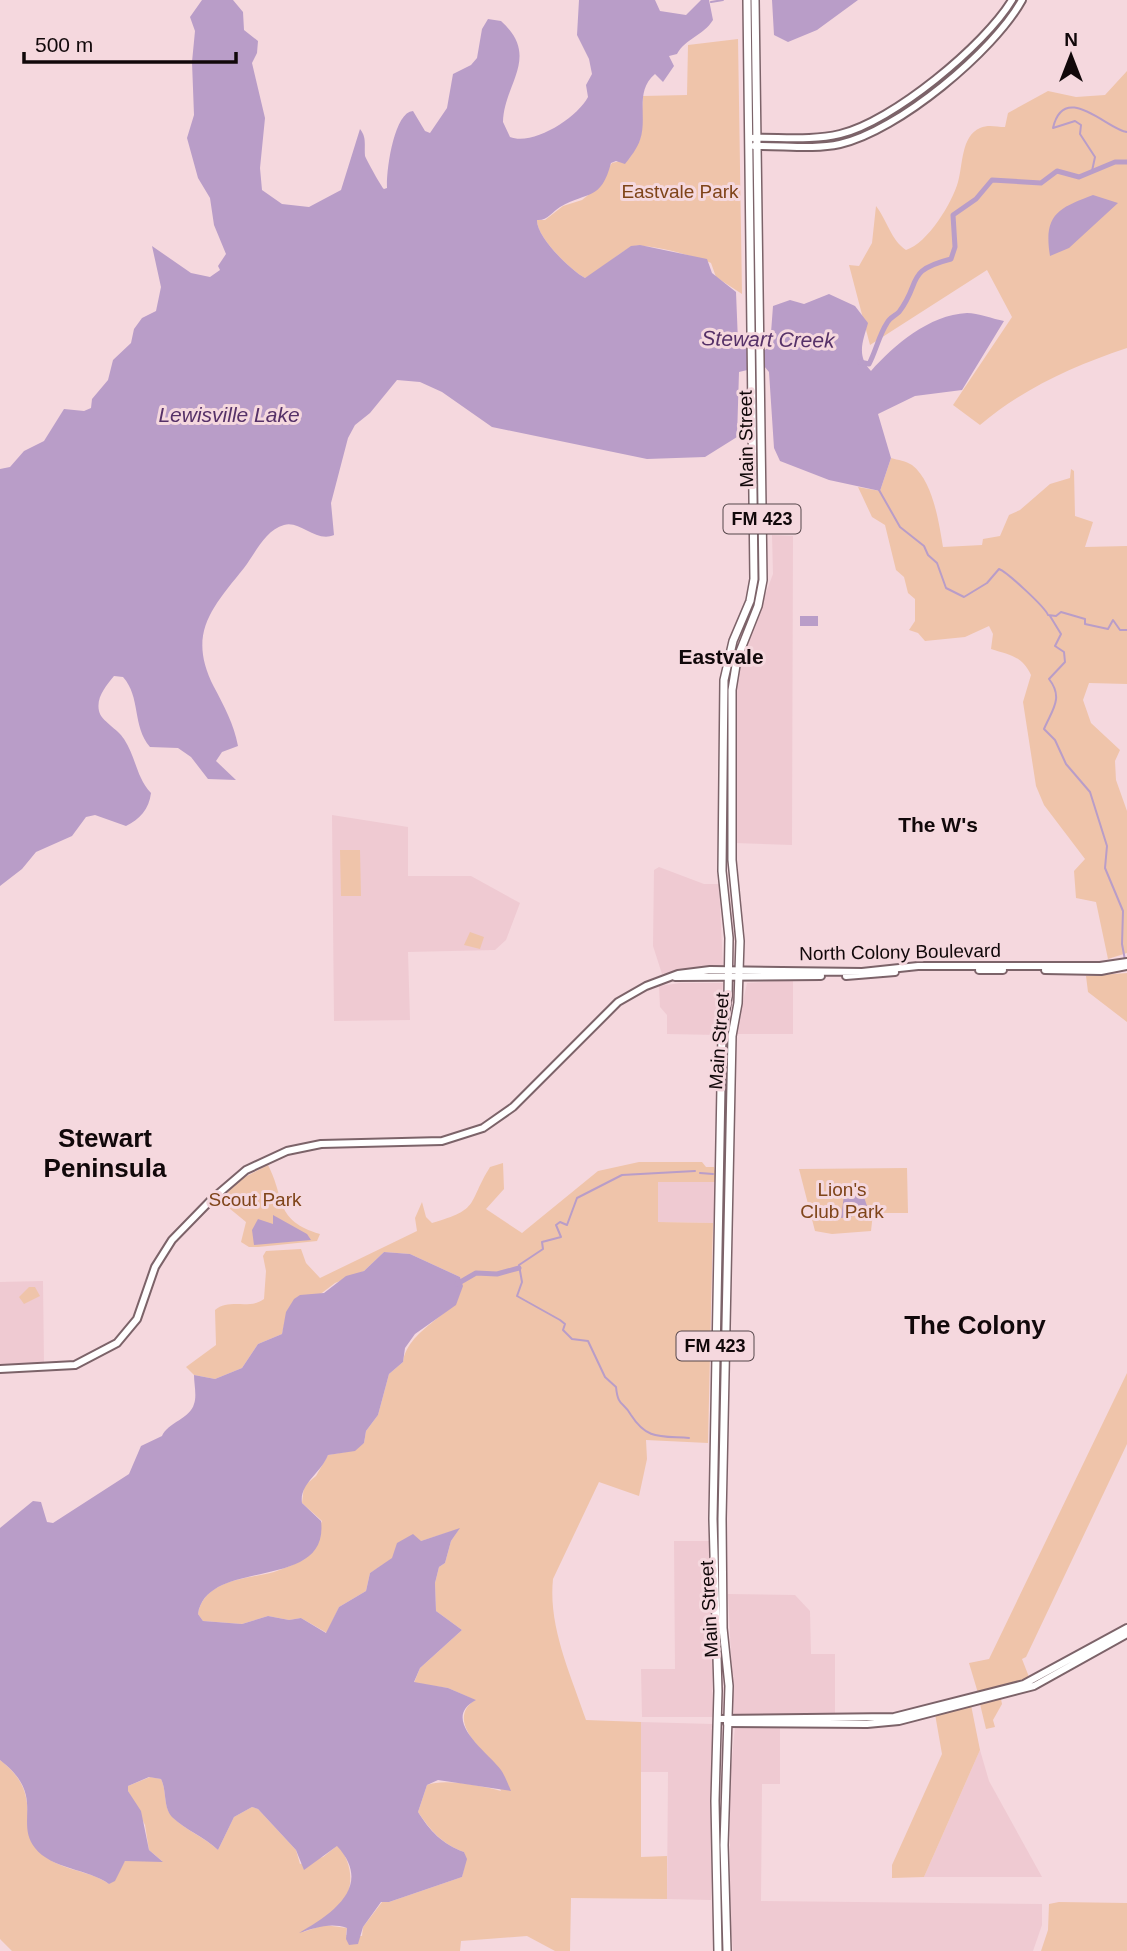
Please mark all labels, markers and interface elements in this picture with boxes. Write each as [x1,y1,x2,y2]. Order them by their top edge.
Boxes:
scale bar [24,21,236,65]
north arrow [1036,21,1106,91]
text: N [1064,29,1078,50]
text: 500 m [35,33,93,56]
park label: Eastvale Park [621,181,739,202]
water label: Stewart Creek [701,326,836,352]
street label: Main Street [735,390,757,488]
water label: Lewisville Lake [158,403,300,426]
road number: FM 423 [724,504,800,534]
district label: Eastvale [678,645,764,668]
district label: The W's [898,813,978,836]
street label: North Colony Boulevard [799,940,1001,964]
street label: Main Street [705,991,733,1090]
district label: Stewart Peninsula [44,1123,167,1183]
park label: Lion's Club Park [800,1179,884,1222]
park label: Scout Park [209,1189,302,1210]
district label: The Colony [904,1310,1046,1340]
road number: FM 423 [676,1331,754,1360]
street label: Main Street [696,1559,722,1658]

